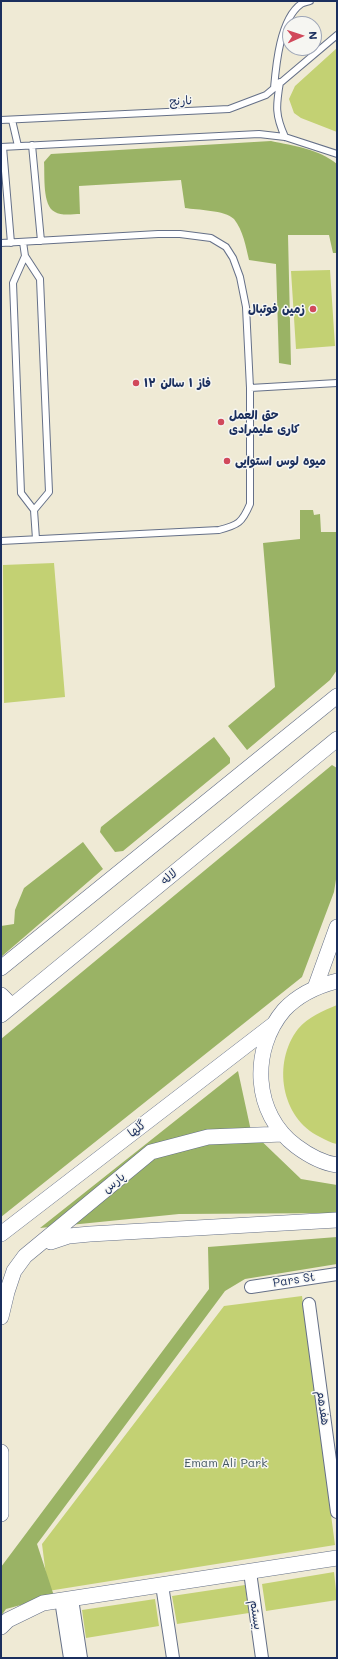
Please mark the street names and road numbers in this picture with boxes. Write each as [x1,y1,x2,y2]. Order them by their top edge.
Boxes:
street label: نارنج [169,93,193,109]
street label: لاله [158,866,180,888]
street label: گلها [125,1117,149,1141]
street label: پارس [100,1170,128,1196]
street label: Pars St [272,1270,316,1290]
street label: هفدهم [313,1390,333,1426]
street label: بیستم [247,1599,265,1631]

